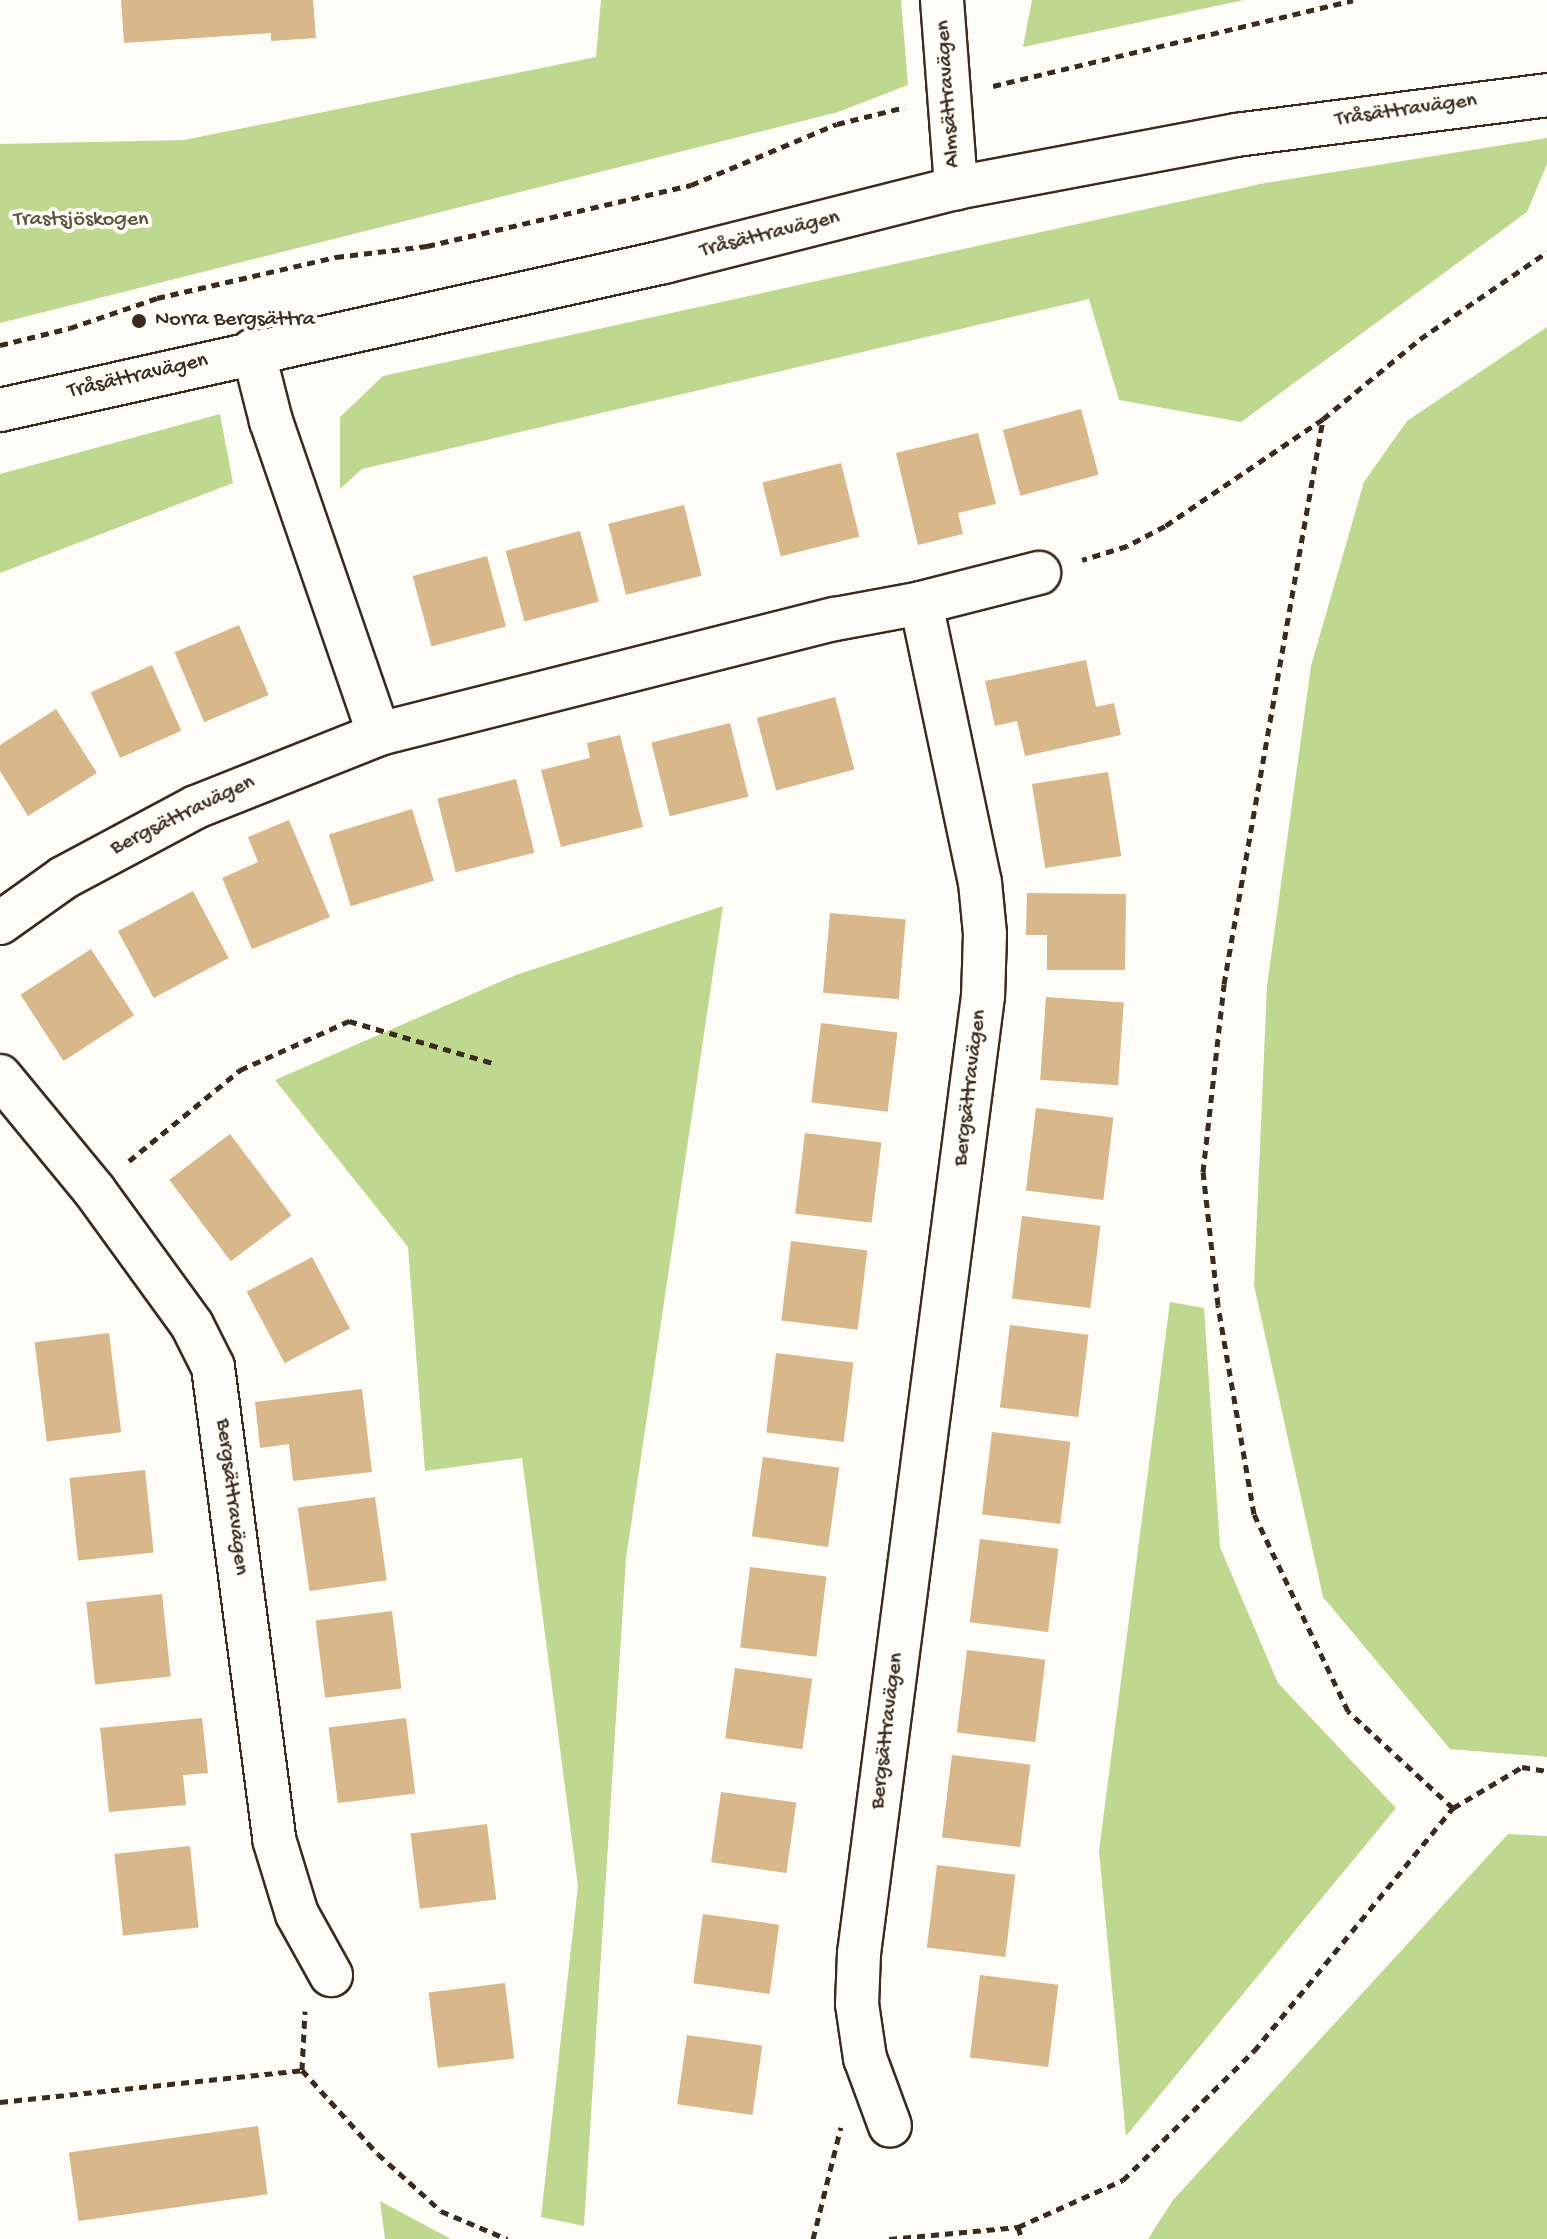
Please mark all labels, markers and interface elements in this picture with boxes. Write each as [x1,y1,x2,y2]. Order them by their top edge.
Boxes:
street label: Almsättravägen [931,19,967,169]
street label: Tråsättravägen [1333,88,1479,134]
street label: Tråsättravägen [697,205,843,265]
park label: Trastsjöskogen [13,208,149,234]
place label: Norra Bergsättra [155,308,315,334]
marker: Norra Bergsättra [130,312,148,330]
street label: Tråsättravägen [65,348,211,406]
street label: Bergsättravägen [106,770,260,862]
street label: Bergsättravägen [948,1008,994,1168]
street label: Bergsättravägen [208,1417,254,1577]
street label: Bergsättravägen [865,1651,911,1811]

